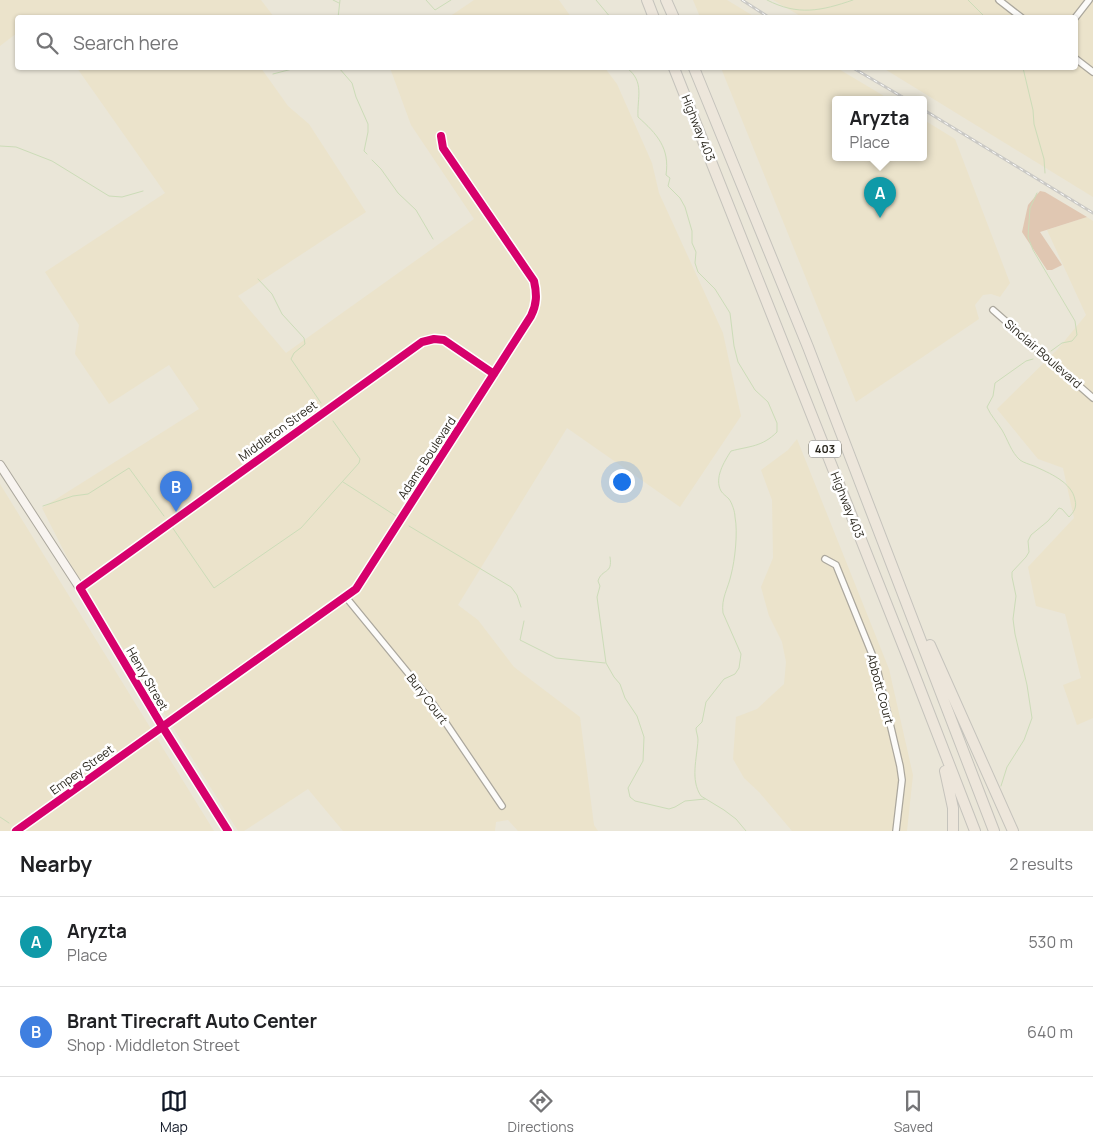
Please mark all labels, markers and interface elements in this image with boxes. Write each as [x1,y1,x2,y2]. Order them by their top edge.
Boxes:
search box [15,15,1078,70]
icon: search [33,29,61,57]
text: Search here [73,30,179,56]
street label: Highway 403 [677,92,719,164]
popup [832,96,927,161]
text: Aryzta [850,105,909,131]
text: Place [850,131,890,153]
pin: A [864,177,896,218]
street label: Sinclair Boulevard [1001,315,1086,392]
street label: Middleton Street [235,396,321,465]
street label: Adams Boulevard [394,413,460,502]
road number: 403 [809,440,841,458]
your location [609,469,635,495]
street label: Highway 403 [826,469,868,541]
pin: B [160,471,192,512]
street label: Henry Street [122,644,172,714]
street label: Abbott Court [863,652,898,726]
street label: Bury Court [403,670,452,728]
street label: Empey Street [46,741,117,799]
text: Nearby [20,850,92,878]
text: 2 results [1009,853,1073,875]
text: Aryzta [67,918,127,944]
text: A [31,931,41,953]
text: 530 m [1028,931,1073,953]
text: Place [67,944,107,966]
text: Brant Tirecraft Auto Center [67,1008,317,1034]
text: B [31,1021,41,1043]
text: 640 m [1027,1021,1073,1043]
text: Shop · Middleton Street [67,1034,240,1056]
tab: Map [160,1087,188,1136]
tab: Directions [508,1087,574,1136]
tab: Saved [894,1087,933,1136]

